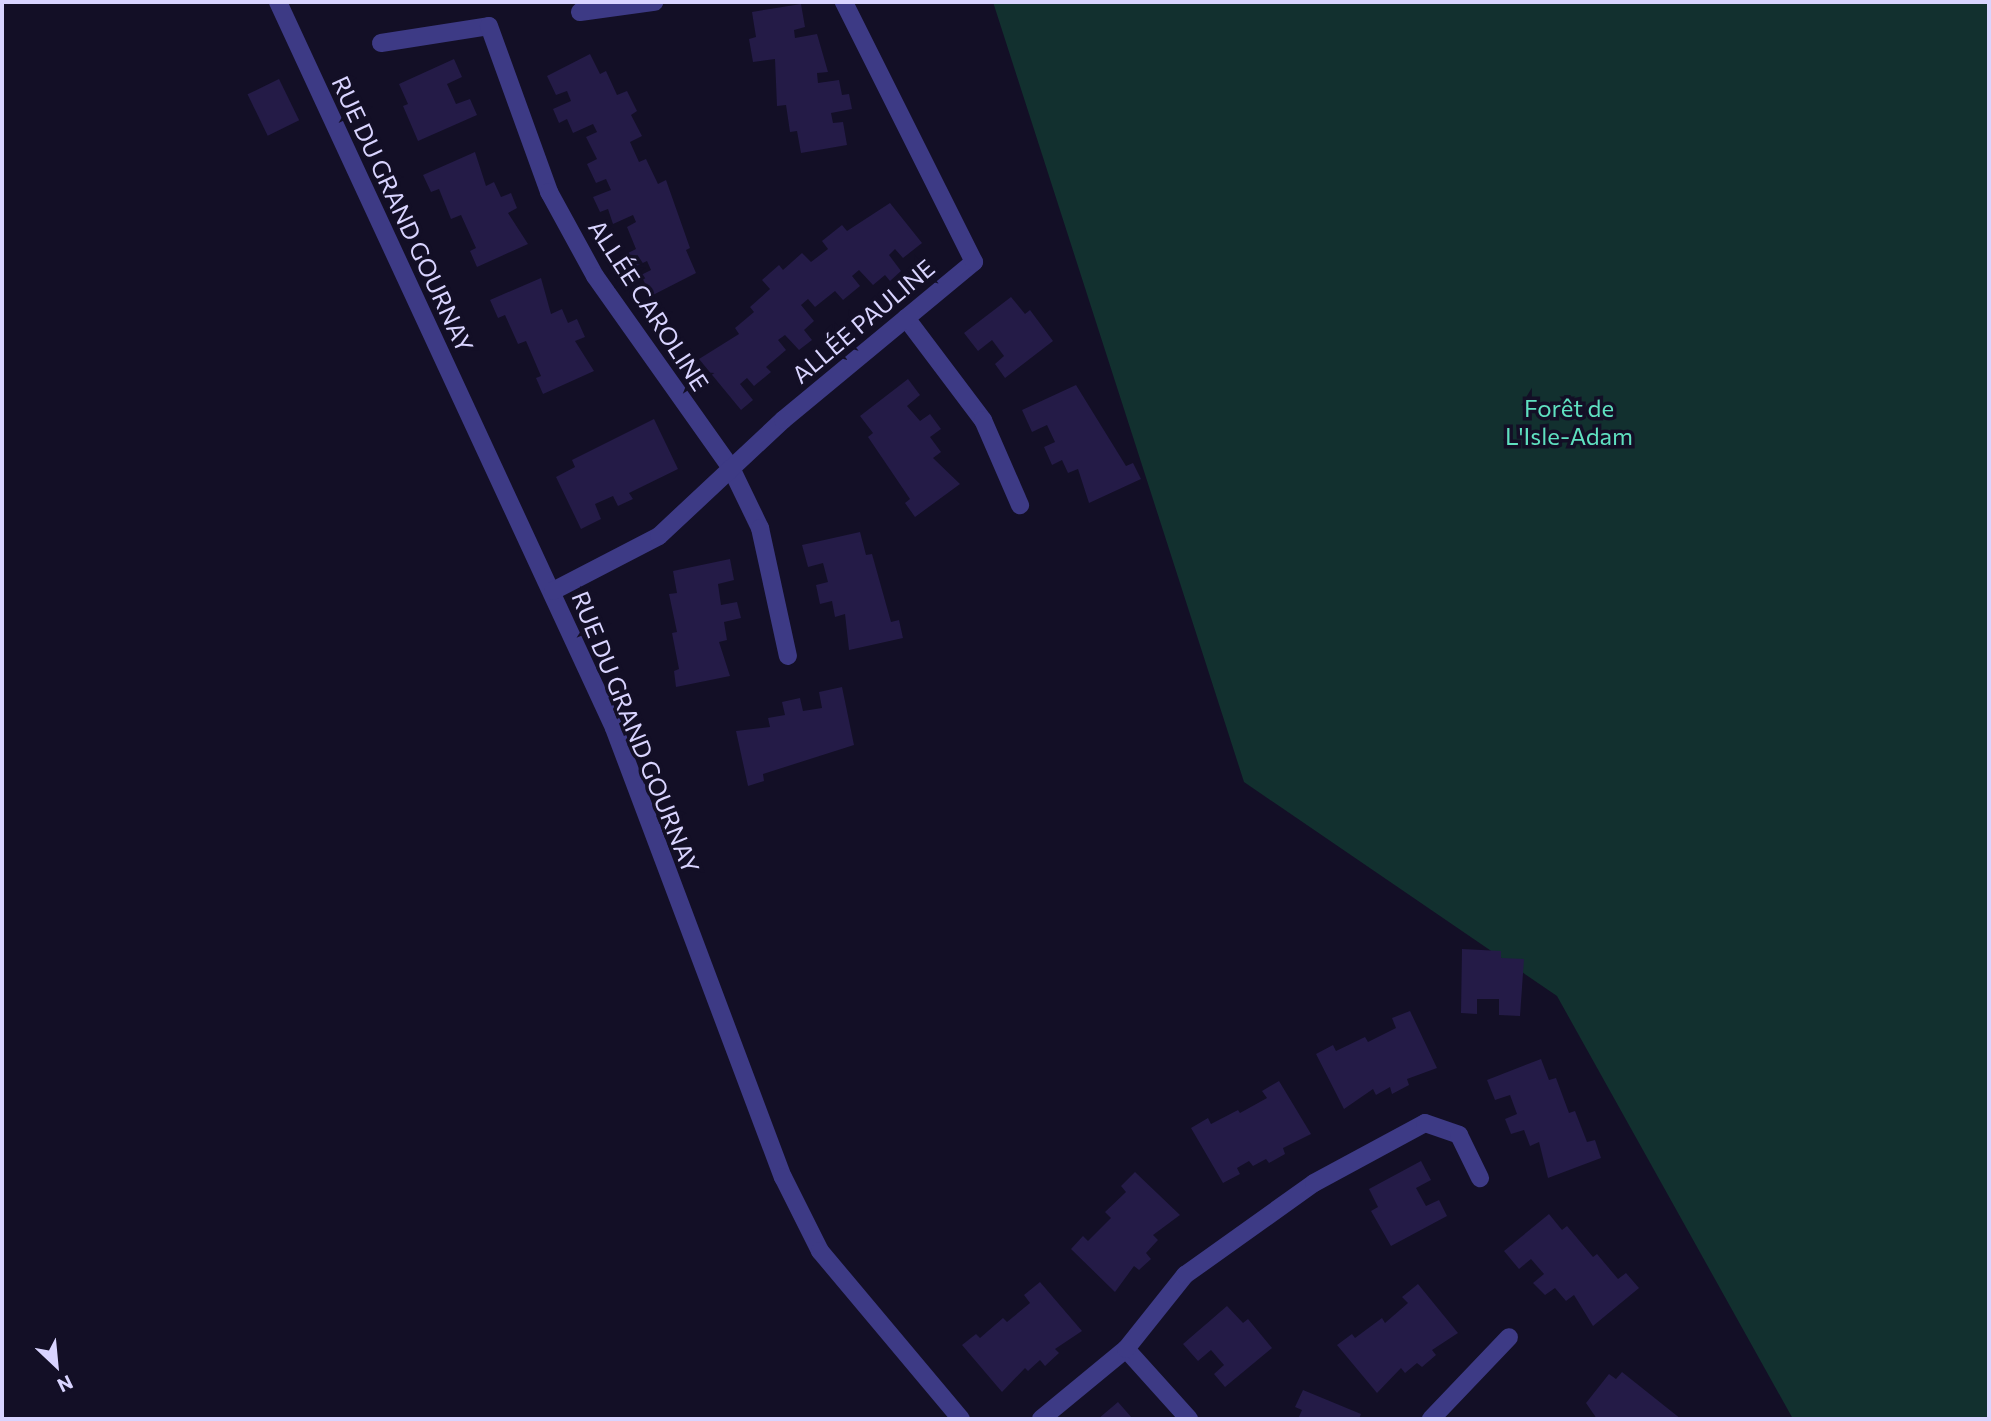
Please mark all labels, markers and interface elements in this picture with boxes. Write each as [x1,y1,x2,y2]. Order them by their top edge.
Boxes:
street label: RUE DU GRAND GOURNAY [326,71,480,357]
street label: ALLÉE CAROLINE [583,214,715,396]
street label: ALLÉE PAULINE [786,253,940,389]
park label: Forêt de L'Isle-Adam [1505,394,1633,450]
street label: RUE DU GRAND GOURNAY [566,587,706,877]
north arrow [21,1330,91,1400]
text: N [54,1371,77,1398]

